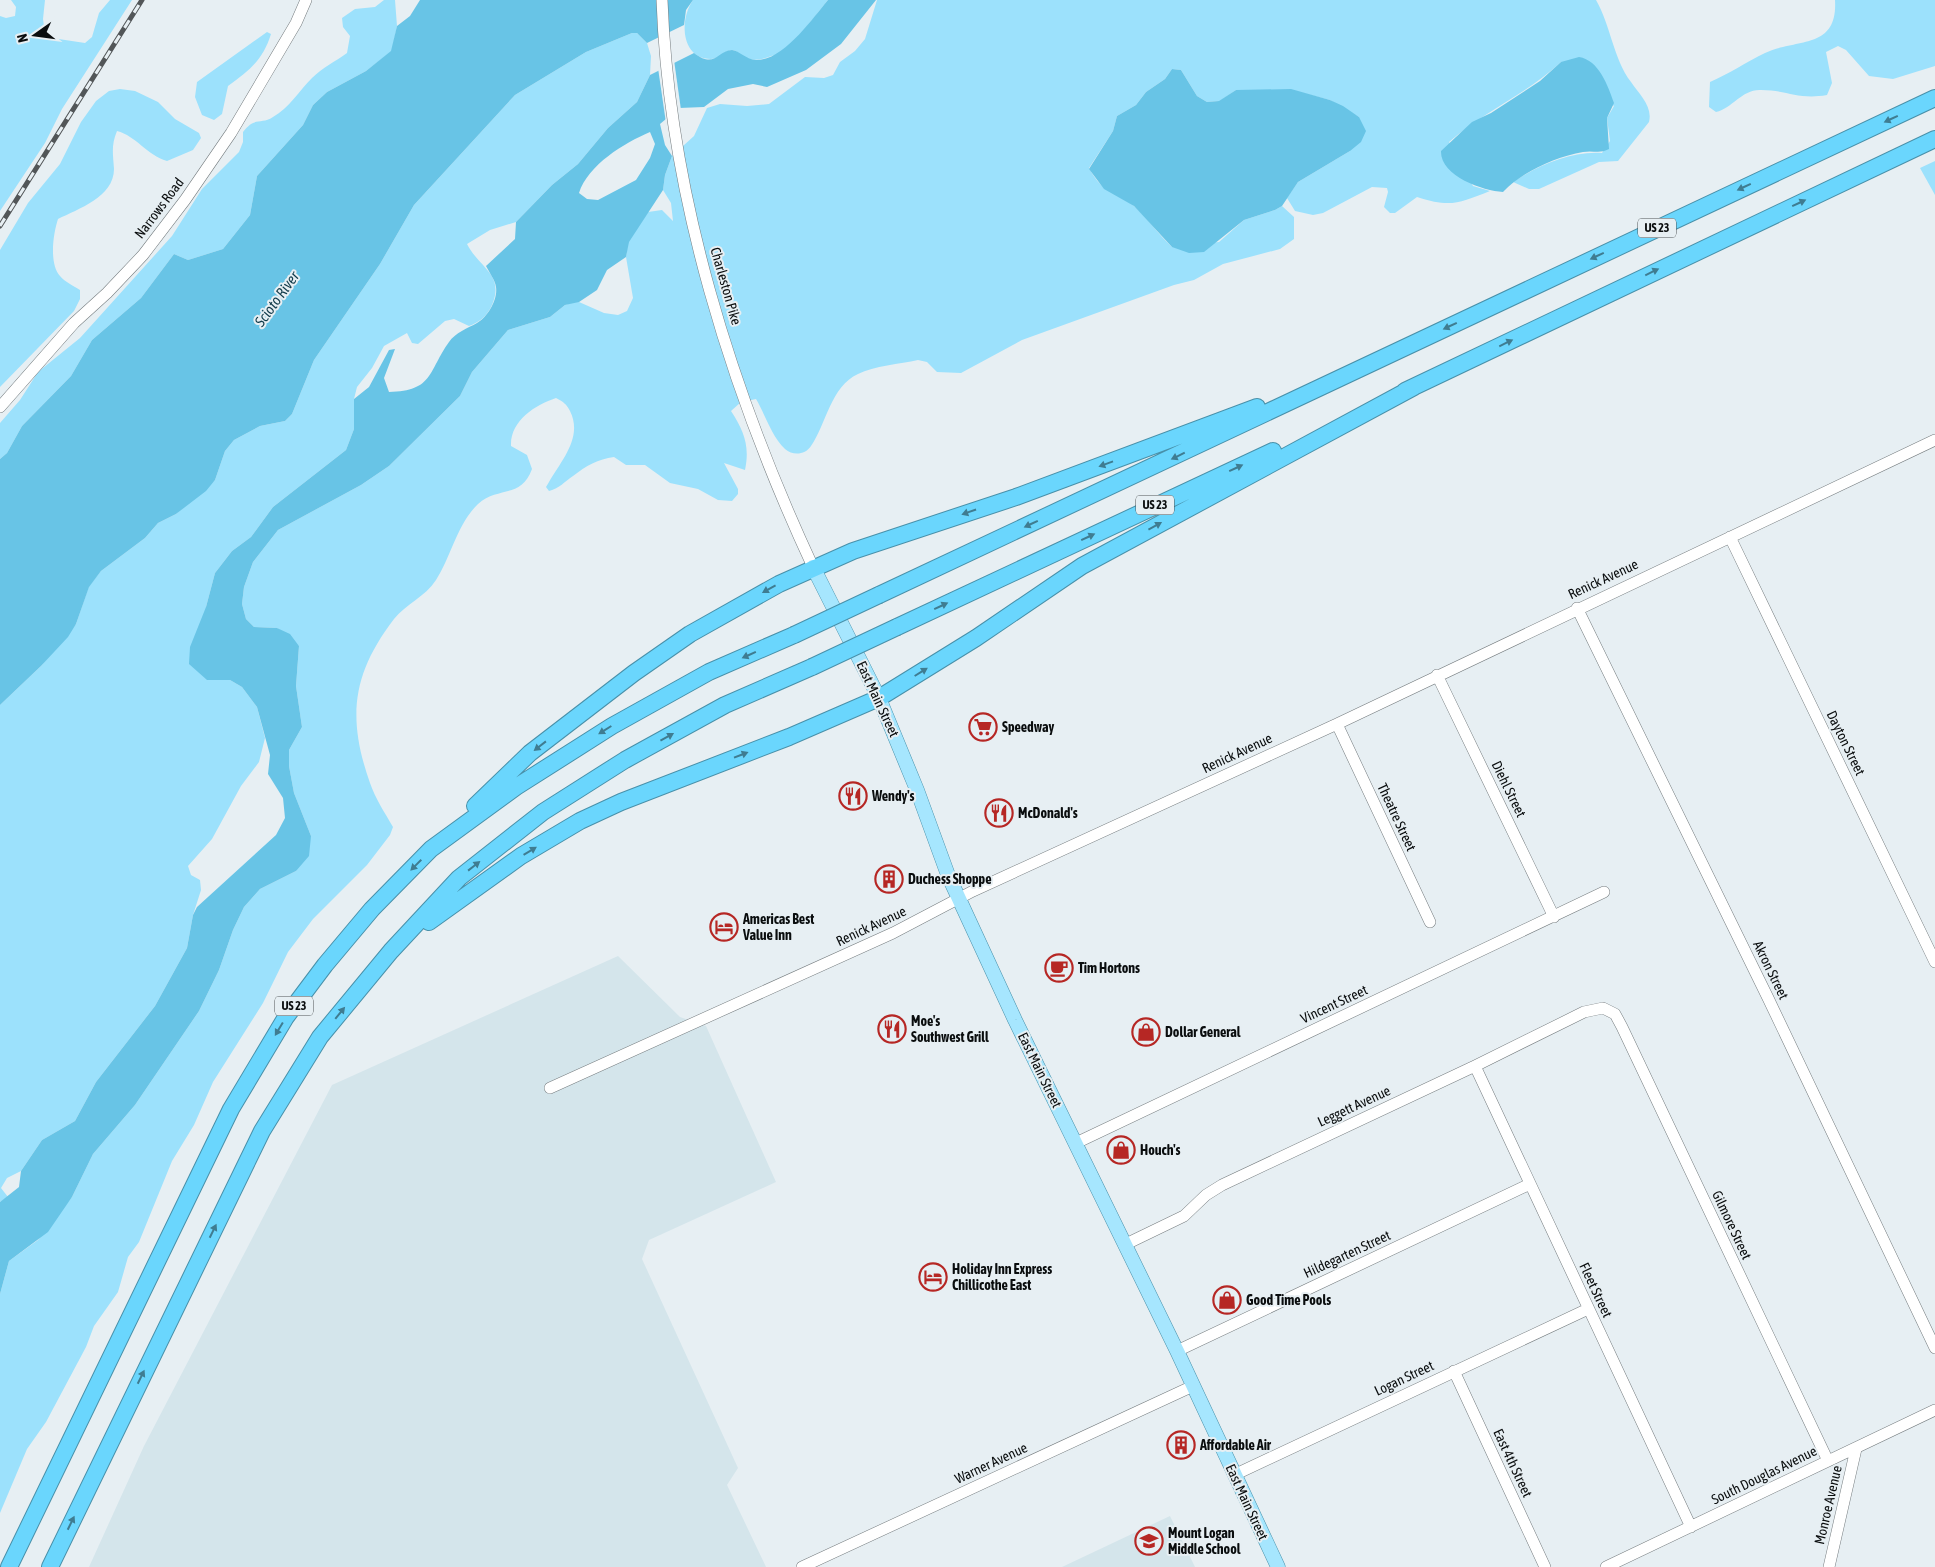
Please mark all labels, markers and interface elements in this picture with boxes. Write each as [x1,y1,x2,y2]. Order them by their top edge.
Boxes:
north arrow [10,10,60,60]
text: N [14,32,31,44]
one-way arrow [1884,115,1898,123]
street label: Narrows Road [131,175,187,241]
one-way arrow [1736,183,1751,191]
one-way arrow [1792,198,1806,206]
road number: US 23 [1638,218,1676,238]
street label: Charleston Pike [707,245,745,327]
one-way arrow [1589,252,1604,261]
water label: Scioto River [250,267,303,330]
one-way arrow [1645,268,1659,276]
one-way arrow [1442,321,1457,330]
one-way arrow [1499,339,1513,347]
one-way arrow [1171,451,1186,460]
one-way arrow [1098,460,1113,468]
one-way arrow [1229,464,1243,472]
road number: US 23 [1136,496,1174,514]
one-way arrow [962,509,977,517]
one-way arrow [1024,521,1038,529]
one-way arrow [1148,522,1162,530]
one-way arrow [1081,532,1095,540]
street label: Renick Avenue [1565,556,1641,602]
one-way arrow [762,585,777,593]
one-way arrow [934,602,948,610]
one-way arrow [742,651,756,659]
street label: East Main Street [853,659,903,739]
one-way arrow [914,668,927,677]
street label: Dayton Street [1823,708,1869,778]
supermarket icon: Speedway [968,712,998,742]
place label: Speedway [1002,719,1054,735]
one-way arrow [599,725,612,735]
street label: Renick Avenue [1199,730,1275,776]
one-way arrow [660,733,674,741]
one-way arrow [534,740,547,751]
one-way arrow [734,751,749,759]
street label: Diehl Street [1489,758,1529,820]
restaurant icon: Wendy's [838,781,868,811]
street label: Theatre Street [1374,781,1420,853]
place label: Wendy's [871,788,915,804]
restaurant icon: McDonald's [984,798,1014,828]
place label: McDonald's [1018,805,1078,821]
one-way arrow [523,846,537,855]
one-way arrow [410,858,422,870]
one-way arrow [467,861,480,872]
building icon: Duchess Shoppe [874,864,904,894]
place label: Duchess Shoppe [908,871,992,887]
street label: Renick Avenue [833,903,909,949]
place label: Americas Best Value Inn [742,911,814,943]
hotel icon: Americas Best Value Inn [709,912,739,942]
street label: Akron Street [1750,938,1792,1002]
cafe icon: Tim Hortons [1044,953,1074,983]
place label: Tim Hortons [1078,960,1140,976]
street label: Vincent Street [1298,982,1370,1026]
road number: US 23 [275,996,313,1016]
one-way arrow [334,1007,345,1020]
place label: Moe's Southwest Grill [911,1013,989,1045]
restaurant icon: Moe's Southwest Grill [877,1014,907,1044]
shop icon: Dollar General [1131,1017,1161,1047]
one-way arrow [274,1023,283,1036]
place label: Dollar General [1165,1024,1241,1040]
street label: East Main Street [1015,1030,1065,1110]
street label: Leggett Avenue [1315,1082,1393,1130]
shop icon: Houch's [1106,1135,1136,1165]
place label: Houch's [1140,1142,1180,1158]
street label: Gilmore Street [1709,1188,1755,1262]
one-way arrow [208,1223,217,1238]
street label: Hildegarten Street [1301,1227,1393,1281]
street label: Fleet Street [1576,1260,1616,1320]
place label: Holiday Inn Express Chillicothe East [952,1261,1052,1293]
hotel icon: Holiday Inn Express Chillicothe East [918,1262,948,1292]
shop icon: Good Time Pools [1212,1285,1242,1315]
place label: Good Time Pools [1246,1292,1331,1308]
street label: Logan Street [1372,1357,1436,1399]
one-way arrow [137,1369,146,1384]
street label: East 4th Street [1490,1426,1536,1500]
building icon: Affordable Air [1166,1430,1196,1460]
place label: Affordable Air [1199,1437,1272,1453]
street label: Warner Avenue [952,1439,1030,1487]
street label: South Douglas Avenue [1709,1443,1819,1507]
street label: East Main Street [1222,1462,1272,1542]
street label: Monroe Avenue [1811,1464,1845,1546]
one-way arrow [67,1516,75,1530]
place label: Mount Logan Middle School [1168,1525,1241,1557]
school or university icon: Mount Logan Middle School [1134,1526,1164,1556]

